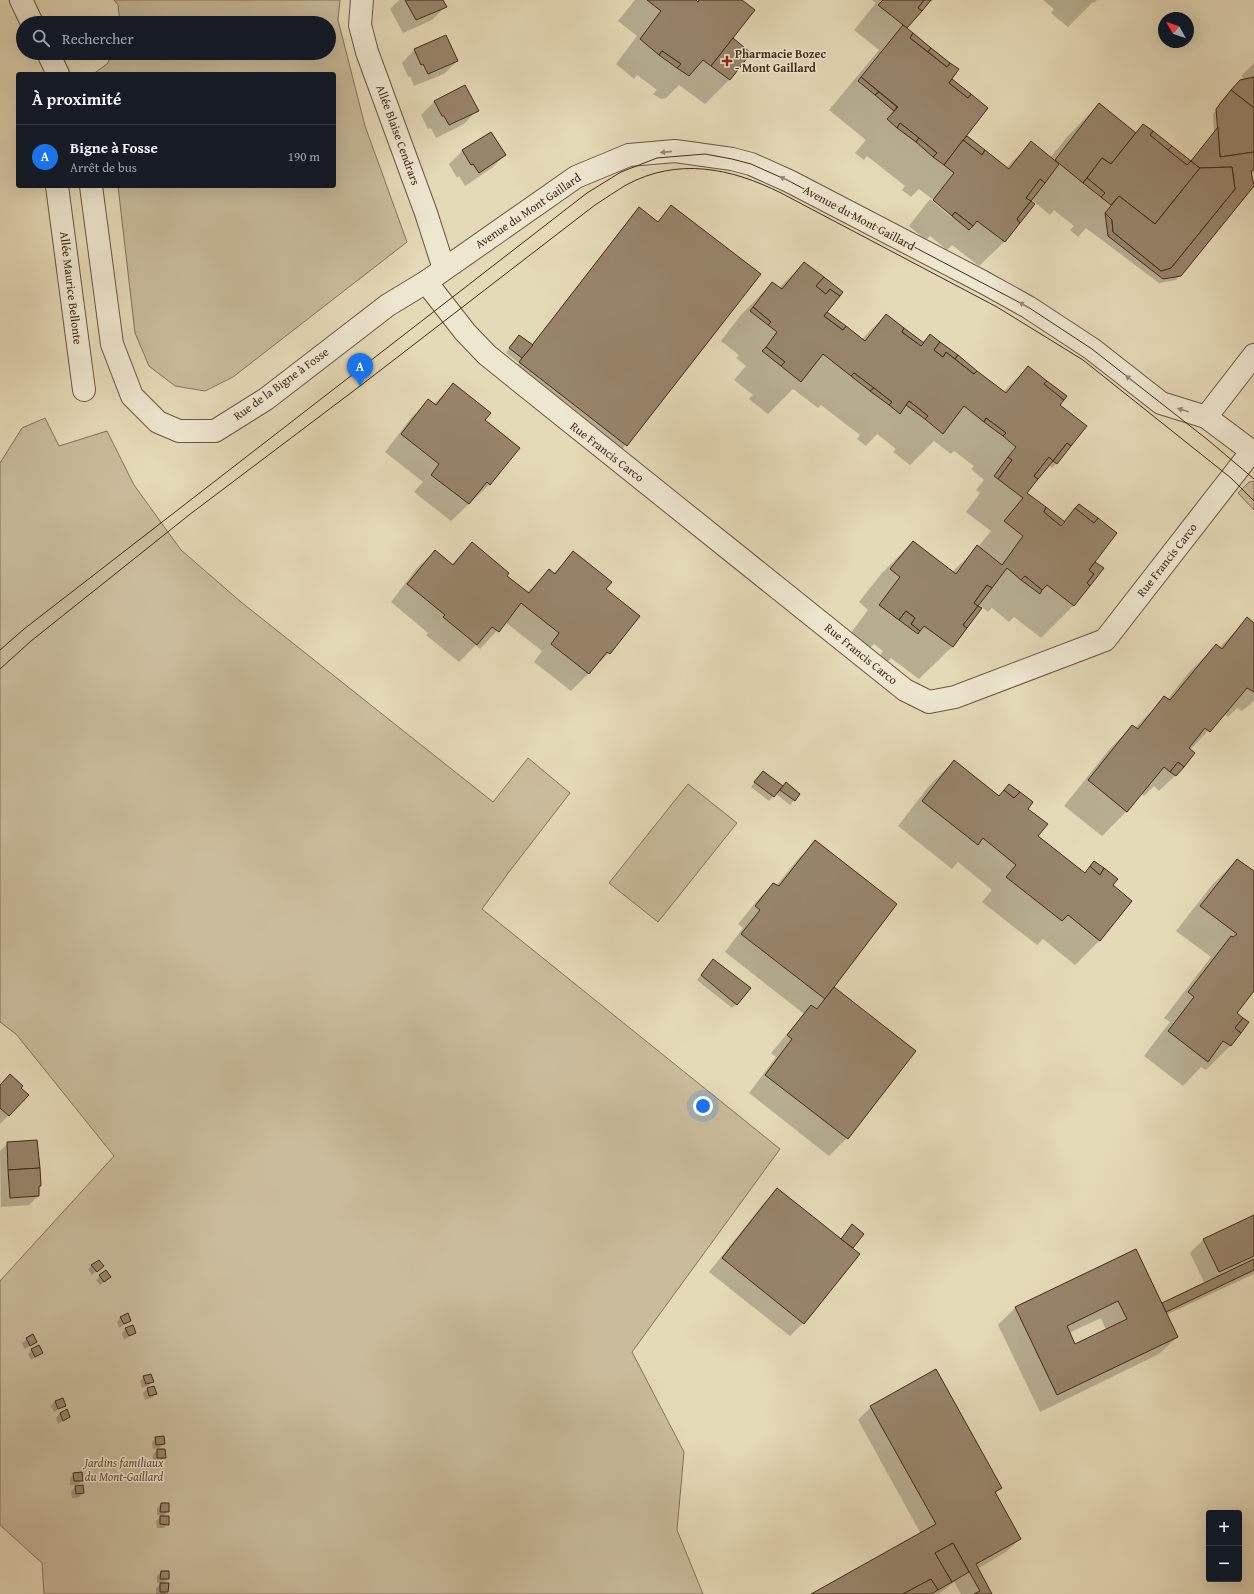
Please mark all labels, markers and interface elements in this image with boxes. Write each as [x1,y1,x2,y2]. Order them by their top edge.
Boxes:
north arrow [1158,12,1194,48]
search box [16,16,336,60]
icon: search [30,27,52,49]
text: Rechercher [62,28,134,49]
place label: Pharmacie Bozec - Mont Gaillard [735,45,826,76]
marker: Pharmacie Bozec - Mont Gaillard [722,56,732,66]
street label: Allée Blaise Cendrars [372,82,425,188]
text: À proximité [32,86,121,111]
text: Bigne à Fosse [70,137,158,158]
text: A [41,147,49,166]
text: 190 m [288,147,320,166]
one-way arrow [660,148,672,155]
text: Arrêt de bus [70,158,137,177]
street label: Avenue du Mont Gaillard [471,168,585,252]
one-way arrow [779,176,790,182]
street label: Avenue du Mont Gaillard [800,181,919,255]
street label: Allée Maurice Bellonte [56,230,87,346]
one-way arrow [1018,301,1030,308]
street label: Rue de la Bigne à Fosse [230,343,332,424]
pin: A [347,353,373,386]
one-way arrow [1125,375,1136,383]
one-way arrow [1177,407,1189,413]
street label: Rue Francis Carco [567,417,648,486]
street label: Rue Francis Carco [1132,519,1201,600]
street label: Rue Francis Carco [821,619,901,688]
your location [693,1096,713,1116]
park label: Jardins familiaux du Mont-Gaillard [83,1454,164,1485]
map controls [1206,1510,1242,1582]
button: + [1206,1510,1242,1546]
button: − [1206,1546,1242,1582]

